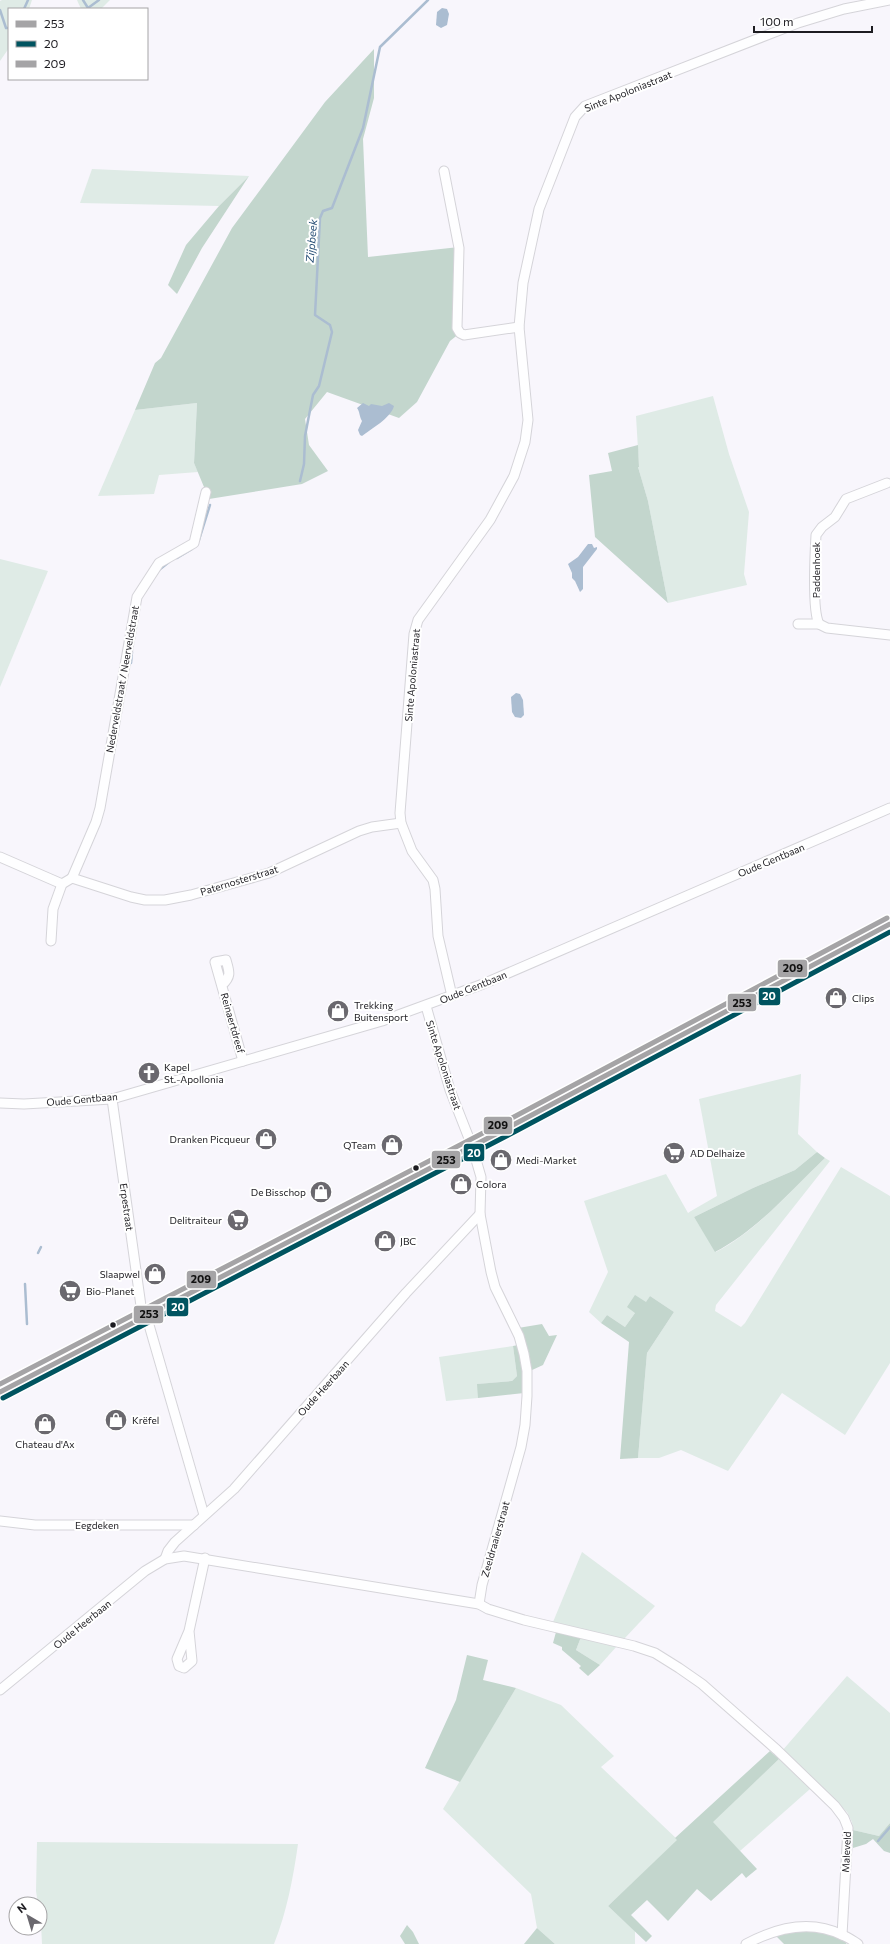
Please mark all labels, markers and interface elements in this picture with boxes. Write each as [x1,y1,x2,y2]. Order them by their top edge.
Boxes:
legend [8,8,148,80]
scale bar [754,8,872,34]
text: 100 m [760,14,794,28]
text: 253 [44,16,65,30]
text: 20 [44,36,59,50]
text: 209 [44,56,66,70]
street label: Sinte Apoloniastraat [582,68,674,114]
water label: Zijpbeek [303,218,319,264]
street label: Paddenhoek [810,541,822,598]
street label: Nederveldstraat / Neerveldstraat [103,604,141,754]
street label: Sinte Apoloniastraat [402,628,422,722]
street label: Oude Gentbaan [736,841,806,879]
street label: Paternosterstraat [198,862,280,898]
line badge: 209 [777,959,808,978]
text: 209 [783,961,803,974]
street label: Oude Gentbaan [438,968,508,1006]
shop icon: Clips [823,985,849,1011]
line badge: 20 [758,987,781,1006]
text: 20 [762,989,776,1002]
street label: Reinaertdreef [219,991,247,1055]
place label: Clips [852,992,875,1004]
line badge: 253 [727,993,757,1012]
text: 253 [732,996,752,1009]
shop icon: Trekking Buitensport [325,998,351,1024]
place label: Trekking Buitensport [354,999,408,1023]
street label: Sinte Apoloniastraat [424,1019,464,1111]
church icon: Kapel St.-Apollonia [136,1060,162,1086]
place label: Kapel St.-Apollonia [164,1061,224,1085]
street label: Oude Gentbaan [46,1090,118,1108]
line badge: 209 [483,1116,513,1135]
text: 209 [488,1118,508,1131]
shop icon: Dranken Picqueur [253,1126,279,1152]
shop icon: QTeam [379,1132,405,1158]
place label: Dranken Picqueur [170,1133,250,1145]
place label: QTeam [343,1139,376,1151]
supermarket icon: AD Delhaize [661,1140,687,1166]
line badge: 20 [463,1143,485,1162]
text: 20 [467,1146,481,1159]
shop icon: Medi-Market [488,1147,514,1173]
place label: AD Delhaize [690,1147,745,1159]
line badge: 253 [431,1150,461,1169]
text: 253 [436,1153,456,1166]
place label: Medi-Market [516,1154,577,1166]
unlabelled marker [411,1163,421,1173]
shop icon: Colora [448,1171,474,1197]
place label: Colora [476,1178,506,1190]
shop icon: De Bisschop [308,1179,334,1205]
street label: Erpestraat [118,1182,136,1232]
place label: De Bisschop [251,1186,306,1198]
supermarket icon: Delitraiteur [225,1207,251,1233]
place label: Delitraiteur [170,1214,222,1226]
shop icon: JBC [372,1228,398,1254]
place label: JBC [400,1235,416,1247]
shop icon: Slaapwel [142,1261,168,1287]
place label: Slaapwel [100,1268,140,1280]
line badge: 209 [186,1270,217,1289]
text: 209 [191,1272,211,1285]
supermarket icon: Bio-Planet [57,1278,83,1304]
place label: Bio-Planet [86,1285,134,1297]
line badge: 20 [166,1297,189,1317]
text: 20 [171,1300,185,1313]
line badge: 253 [133,1305,164,1324]
text: 253 [139,1307,159,1320]
unlabelled marker [108,1320,118,1330]
street label: Oude Heerbaan [295,1358,351,1418]
shop icon: Krëfel [103,1407,129,1433]
shop icon: Chateau d'Ax [32,1411,58,1437]
place label: Krëfel [132,1414,159,1426]
place label: Chateau d'Ax [15,1438,75,1450]
street label: Zeeldraaierstraat [478,1500,512,1578]
street label: Eegdeken [75,1519,119,1531]
street label: Oude Heerbaan [51,1597,113,1651]
street label: Maleveld [839,1831,853,1873]
north arrow [8,1896,48,1936]
text: N [14,1900,29,1915]

